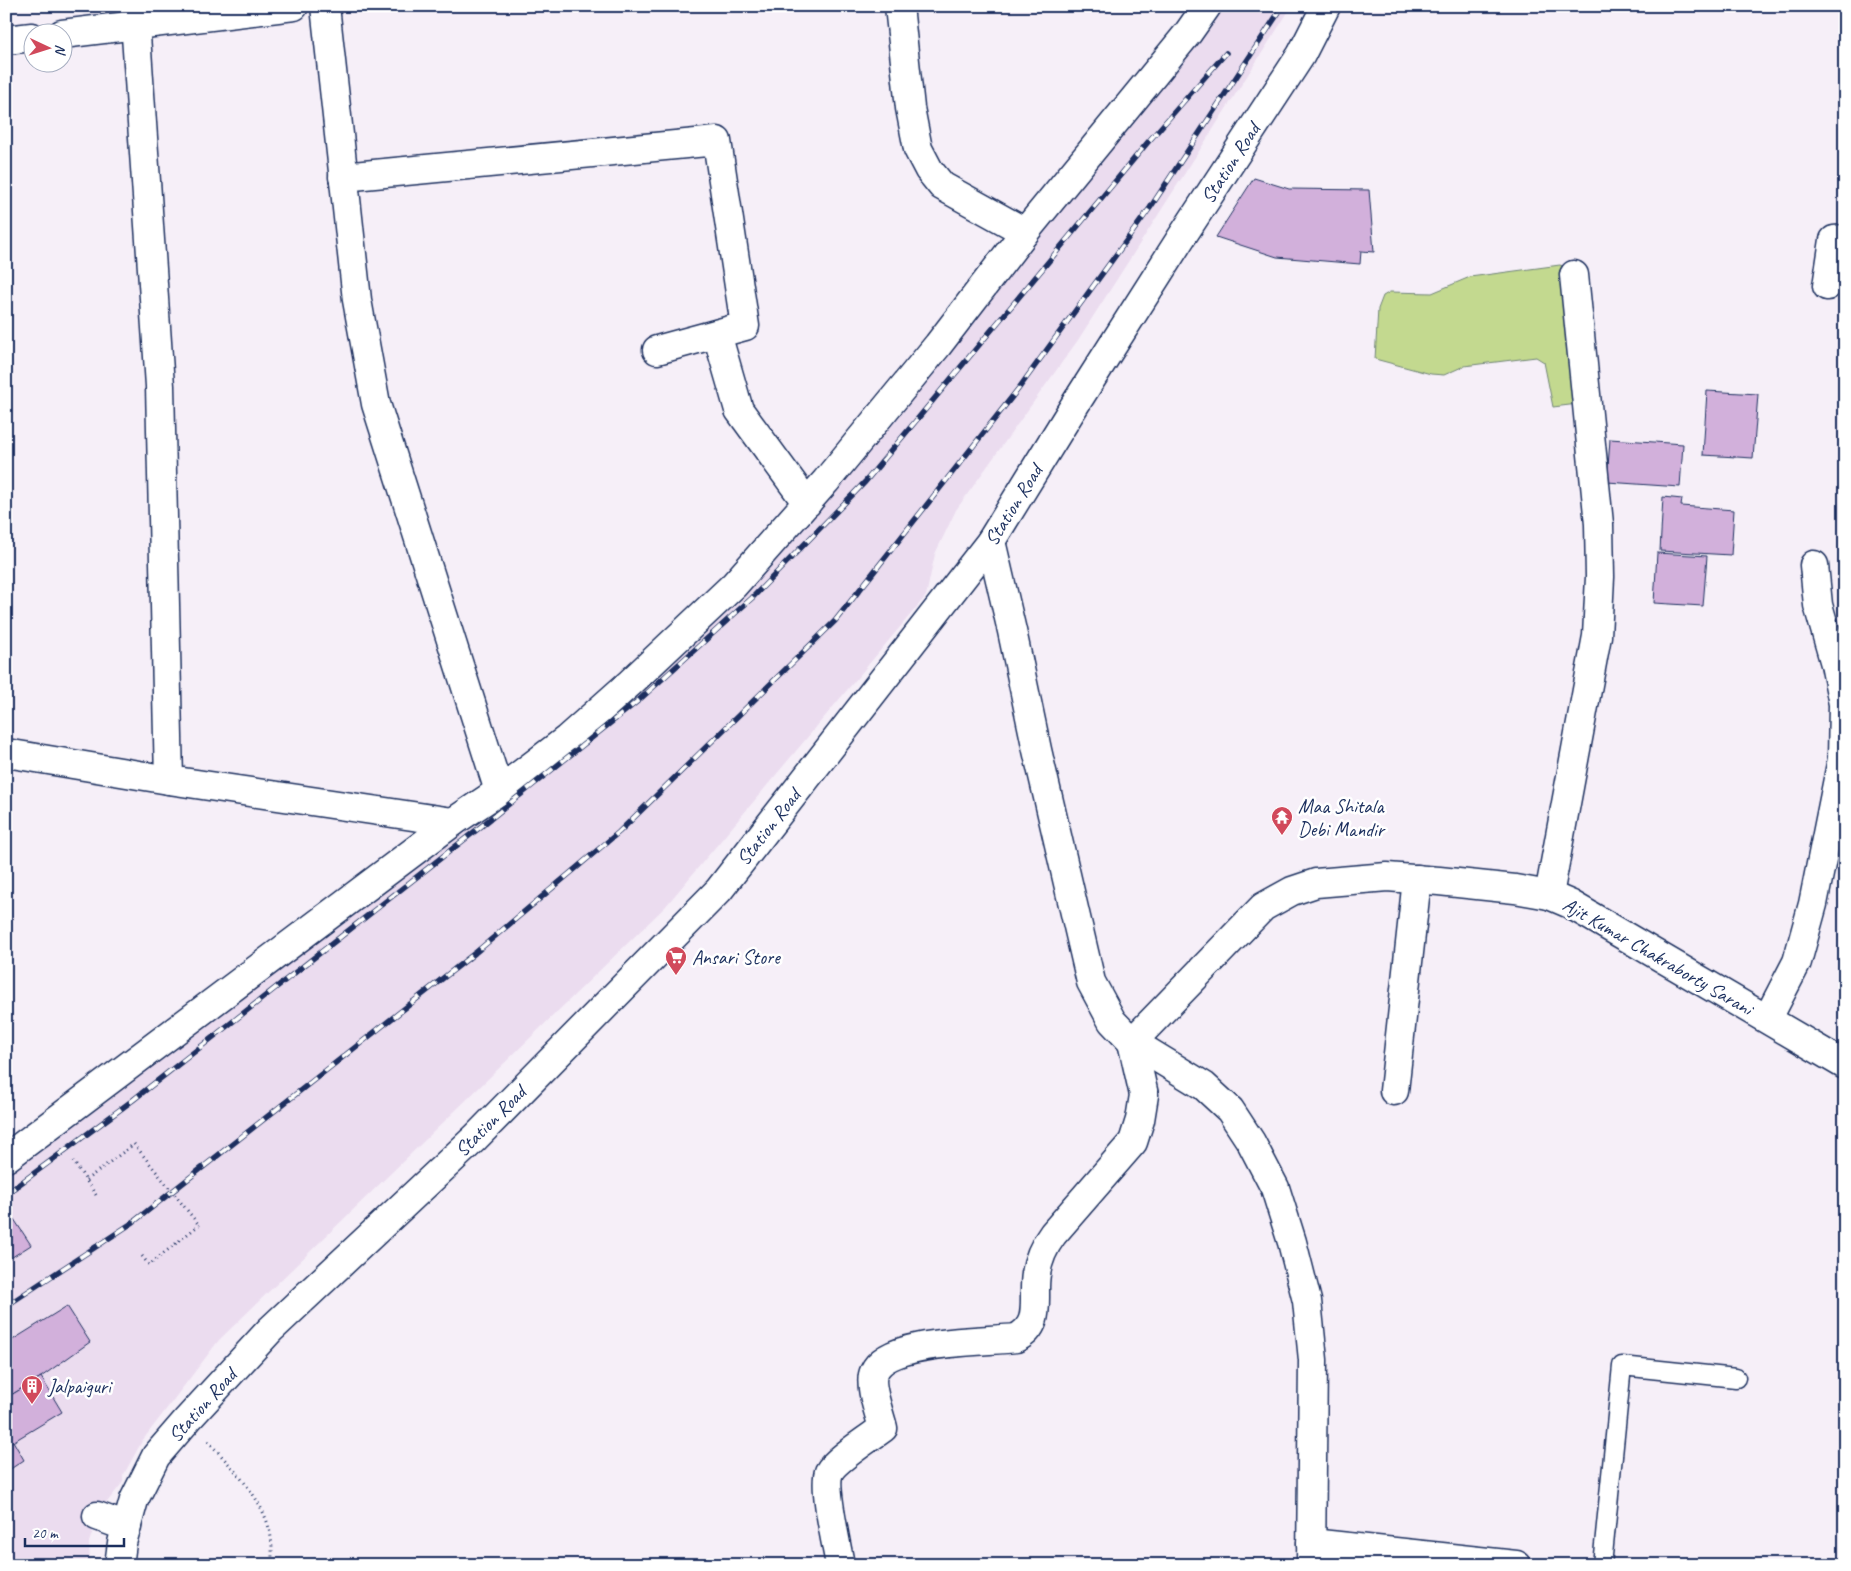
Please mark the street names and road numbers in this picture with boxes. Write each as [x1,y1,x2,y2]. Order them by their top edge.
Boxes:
street label: Station Road [1195,116,1267,208]
street label: Station Road [979,458,1050,550]
street label: Station Road [731,782,808,871]
street label: Ajit Kumar Chakraborty Sarani [1558,892,1759,1022]
street label: Station Road [450,1078,533,1162]
street label: Station Road [163,1361,244,1447]

